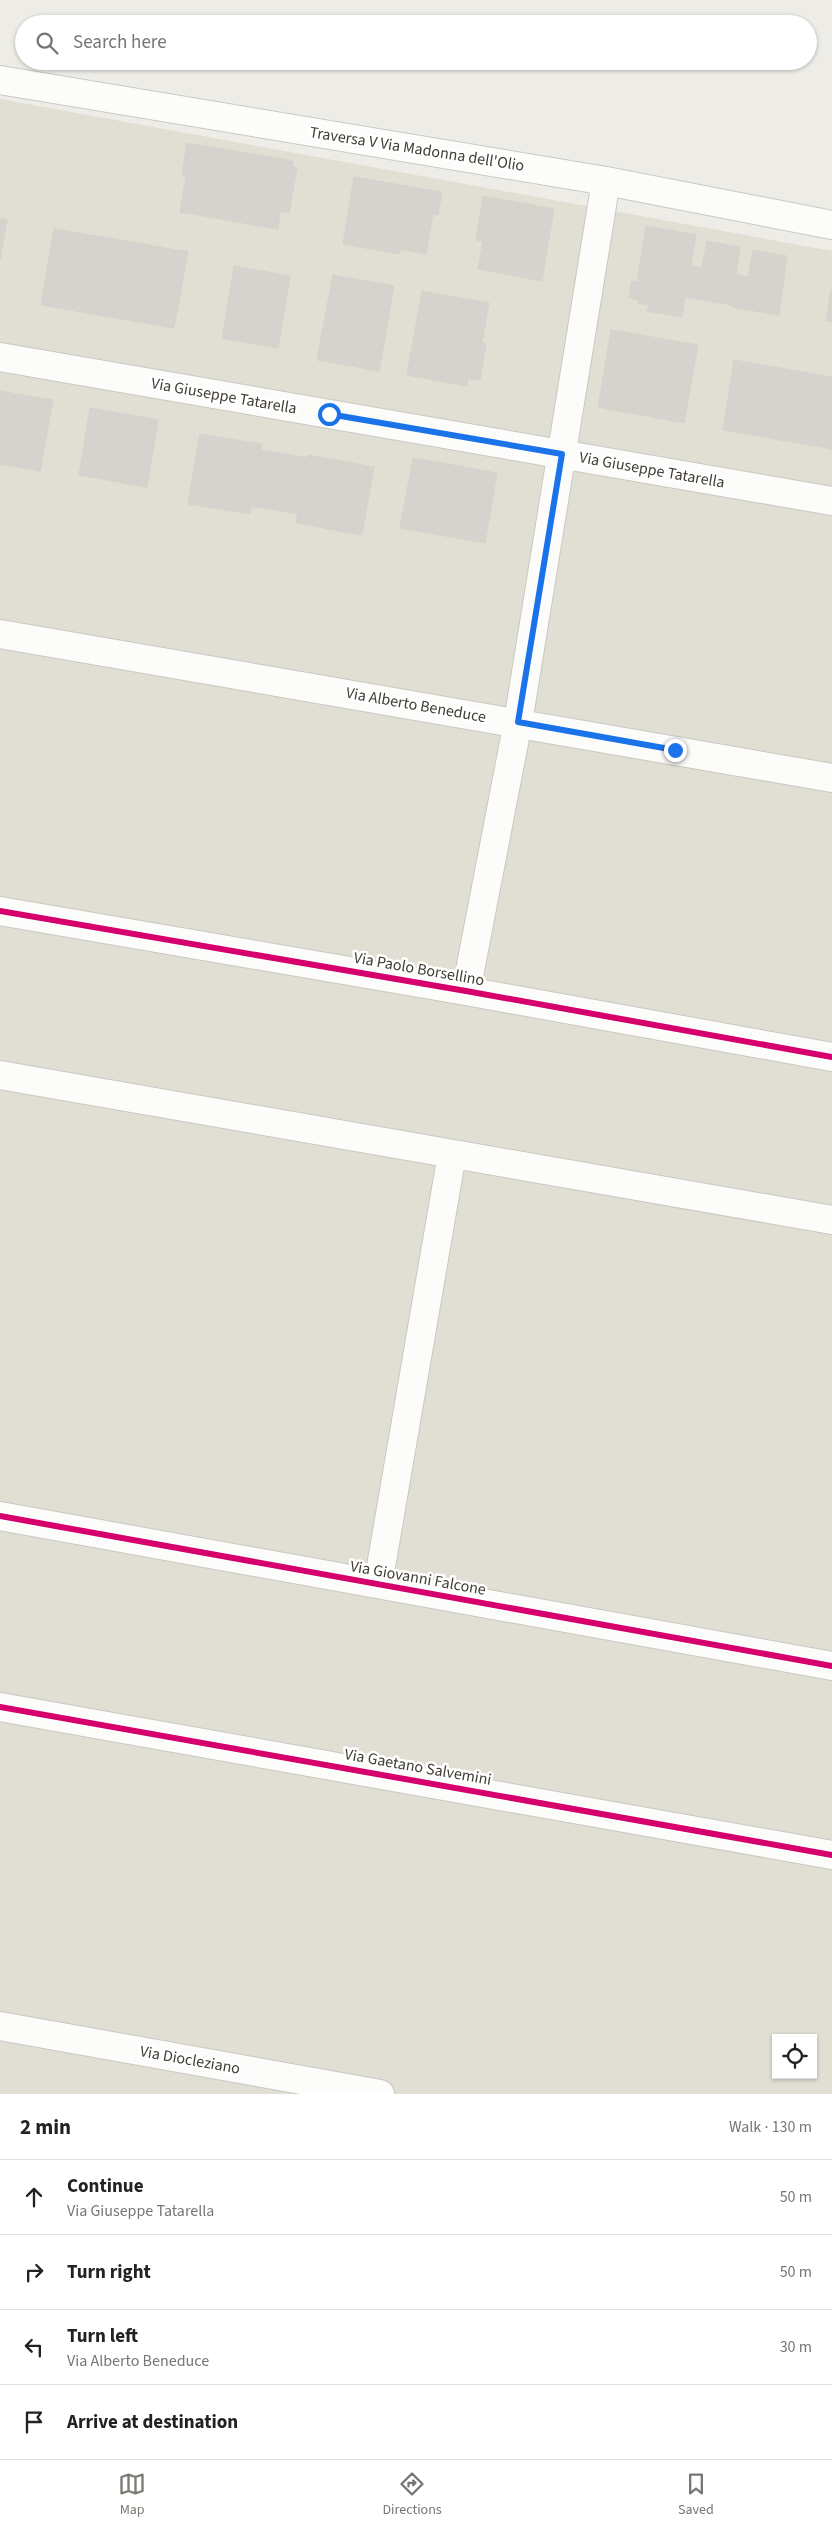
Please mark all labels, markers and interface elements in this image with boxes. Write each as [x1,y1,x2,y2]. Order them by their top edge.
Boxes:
search box [15,15,817,70]
icon: search [33,29,61,57]
text: Search here [73,29,167,56]
street label: Traversa V Via Madonna dell'Olio [308,121,526,177]
street label: Via Giuseppe Tatarella [149,372,299,420]
route start [318,403,341,426]
street label: Via Giuseppe Tatarella [577,446,727,494]
street label: Via Alberto Beneduce [344,682,488,728]
route end [664,739,687,762]
street label: Via Paolo Borsellino [352,947,486,991]
street label: Via Giovanni Falcone [348,1555,488,1601]
street label: Via Gaetano Salvemini [343,1743,493,1791]
map controls [772,2034,817,2079]
button: locate [772,2034,817,2079]
street label: Via Diocleziano [138,2040,242,2080]
text: 2 min [20,2112,71,2142]
text: Walk · 130 m [729,2116,812,2138]
text: Continue [67,2173,144,2200]
icon: ahead [20,2183,48,2211]
text: 50 m [780,2186,812,2208]
text: Via Giuseppe Tatarella [67,2200,214,2222]
icon: right [20,2258,48,2286]
text: Turn right [67,2259,151,2286]
text: 50 m [780,2261,812,2283]
text: Turn left [67,2323,138,2350]
icon: left [20,2333,48,2361]
text: 30 m [780,2336,812,2358]
text: Via Alberto Beneduce [67,2350,209,2372]
icon: arrive [20,2408,48,2436]
text: Arrive at destination [67,2409,238,2436]
tab: Map [118,2470,146,2520]
tab: Directions [382,2470,442,2520]
tab: Saved [678,2470,714,2520]

